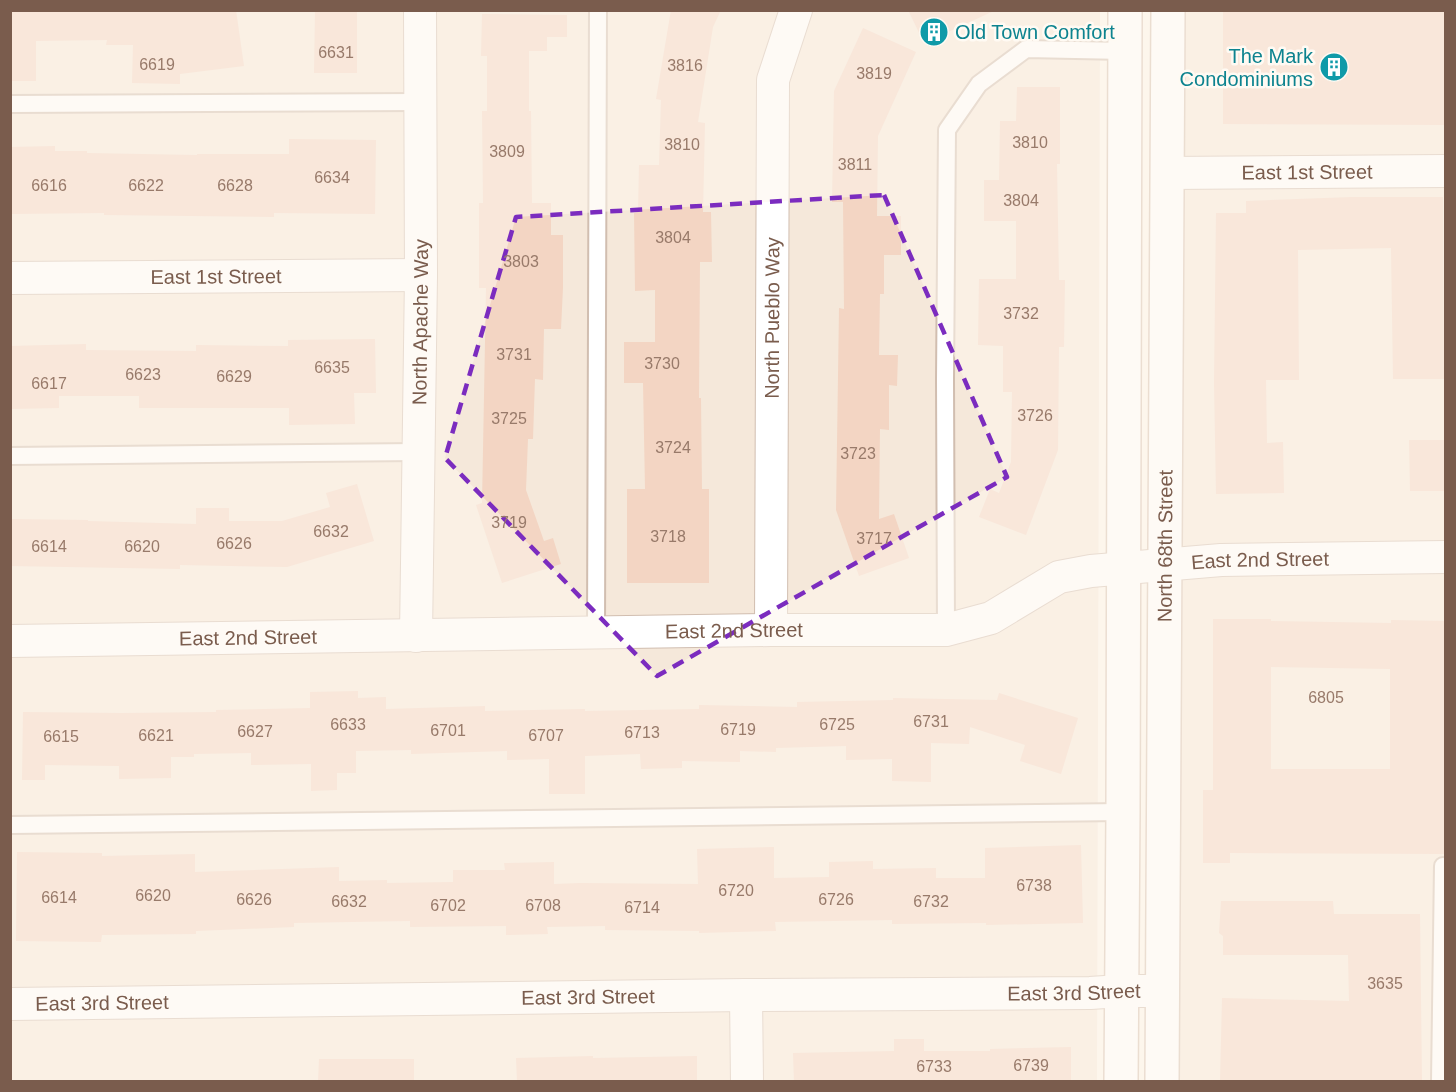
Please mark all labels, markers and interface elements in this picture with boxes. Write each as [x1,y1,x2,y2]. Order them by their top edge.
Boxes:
building icon: Old Town Comfort [918,16,950,48]
place label: Old Town Comfort [955,21,1115,43]
house number: 6631 [318,44,354,61]
place label: The Mark Condominiums [1180,45,1314,90]
building icon: The Mark Condominiums [1318,51,1350,83]
house number: 6619 [139,56,175,73]
house number: 3816 [667,57,703,74]
house number: 3819 [856,65,892,82]
house number: 3810 [1012,134,1048,151]
house number: 3810 [664,136,700,153]
house number: 3809 [489,143,525,160]
house number: 3811 [838,156,872,173]
street label: East 1st Street [1241,161,1373,183]
house number: 6634 [314,169,350,186]
house number: 6616 [31,177,67,194]
house number: 6622 [128,177,164,194]
house number: 6628 [217,177,253,194]
house number: 3804 [1003,192,1039,209]
house number: 3804 [655,229,691,246]
street label: North Pueblo Way [761,237,783,399]
street label: North Apache Way [408,239,432,405]
house number: 3803 [503,253,539,270]
street label: East 1st Street [150,265,282,288]
house number: 3732 [1003,305,1039,322]
house number: 3731 [496,346,532,363]
house number: 3730 [644,355,680,372]
house number: 6635 [314,359,350,376]
house number: 6623 [125,366,161,383]
house number: 6629 [216,368,252,385]
house number: 6617 [31,375,67,392]
house number: 3726 [1017,407,1053,424]
house number: 3725 [491,410,527,427]
house number: 3724 [655,439,691,456]
house number: 3723 [840,445,876,462]
street label: North 68th Street [1154,469,1176,622]
house number: 3719 [491,514,527,531]
house number: 6632 [313,523,349,540]
house number: 3718 [650,528,686,545]
house number: 3717 [856,530,892,547]
house number: 6626 [216,535,252,552]
house number: 6614 [31,538,67,555]
house number: 6620 [124,538,160,555]
street label: East 2nd Street [1190,548,1329,573]
street label: East 2nd Street [665,619,803,643]
street label: East 2nd Street [179,626,318,650]
house number: 6805 [1308,689,1344,706]
house number: 6731 [913,713,949,730]
house number: 6633 [330,716,366,733]
house number: 6725 [819,716,855,733]
house number: 6719 [720,721,756,738]
house number: 6701 [430,722,466,739]
house number: 6627 [237,723,273,740]
house number: 6713 [624,724,660,741]
house number: 6621 [138,727,174,744]
house number: 6707 [528,727,564,744]
house number: 6615 [43,728,79,745]
house number: 6738 [1016,877,1052,894]
house number: 6720 [718,882,754,899]
house number: 6620 [135,887,171,904]
house number: 6614 [41,889,77,906]
house number: 6626 [236,891,272,908]
house number: 6726 [818,891,854,908]
house number: 6632 [331,893,367,910]
house number: 6732 [913,893,949,910]
house number: 6702 [430,897,466,914]
house number: 6708 [525,897,561,914]
house number: 6714 [624,899,660,916]
house number: 3635 [1367,975,1403,992]
street label: East 3rd Street [1007,980,1141,1004]
street label: East 3rd Street [521,985,655,1009]
street label: East 3rd Street [35,991,169,1015]
house number: 6739 [1013,1057,1049,1074]
house number: 6733 [916,1058,952,1075]

